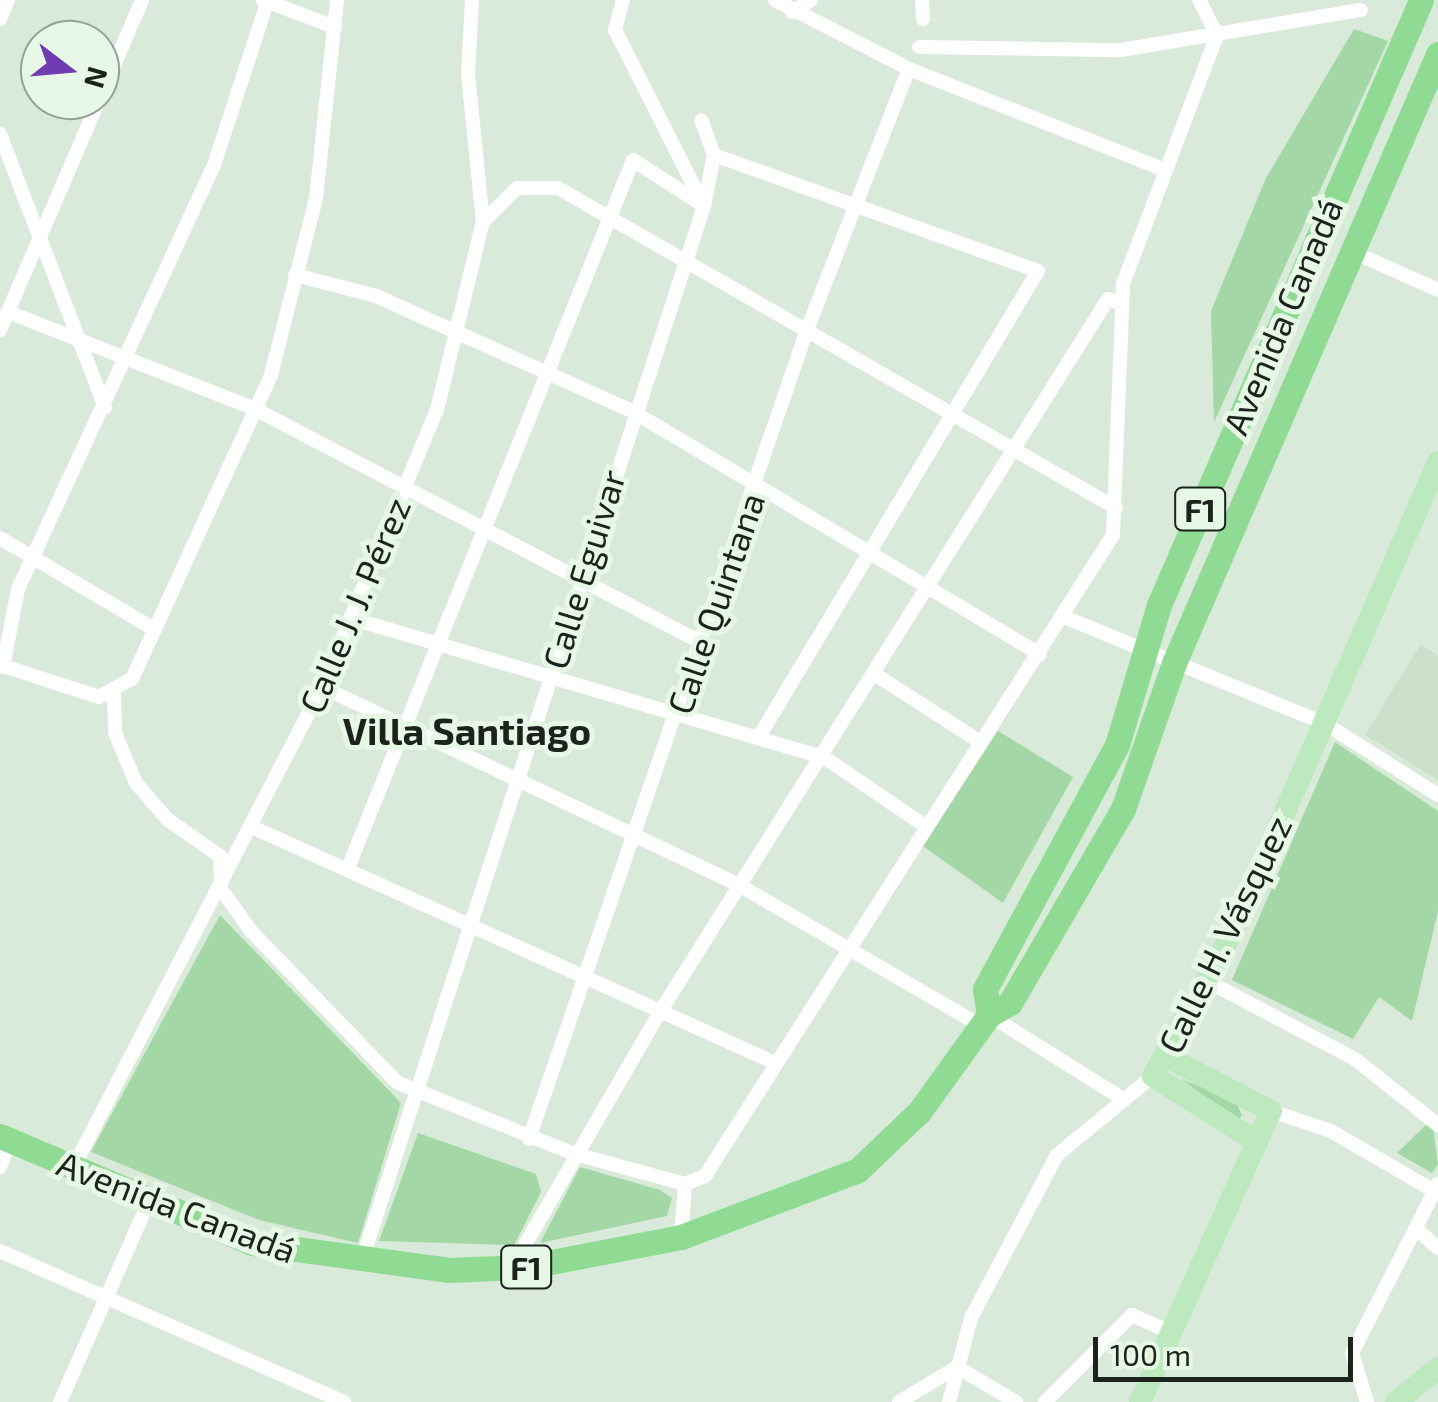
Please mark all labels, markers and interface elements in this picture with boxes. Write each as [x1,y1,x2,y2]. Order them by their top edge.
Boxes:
north arrow [20,20,120,120]
text: N [78,63,116,92]
street label: Avenida Canadá [1213,192,1351,440]
street label: Calle Eguivar [533,464,633,674]
road number: F1 [1172,482,1228,536]
street label: Calle Quintana [658,487,772,719]
street label: Calle J. J. Pérez [289,490,419,720]
district label: Villa Santiago [343,708,591,754]
street label: Calle H. Vásquez [1148,808,1300,1060]
street label: Avenida Canadá [52,1141,302,1271]
road number: F1 [498,1240,554,1294]
scale bar [1098,1317,1358,1379]
text: 100 m [1110,1336,1191,1372]

